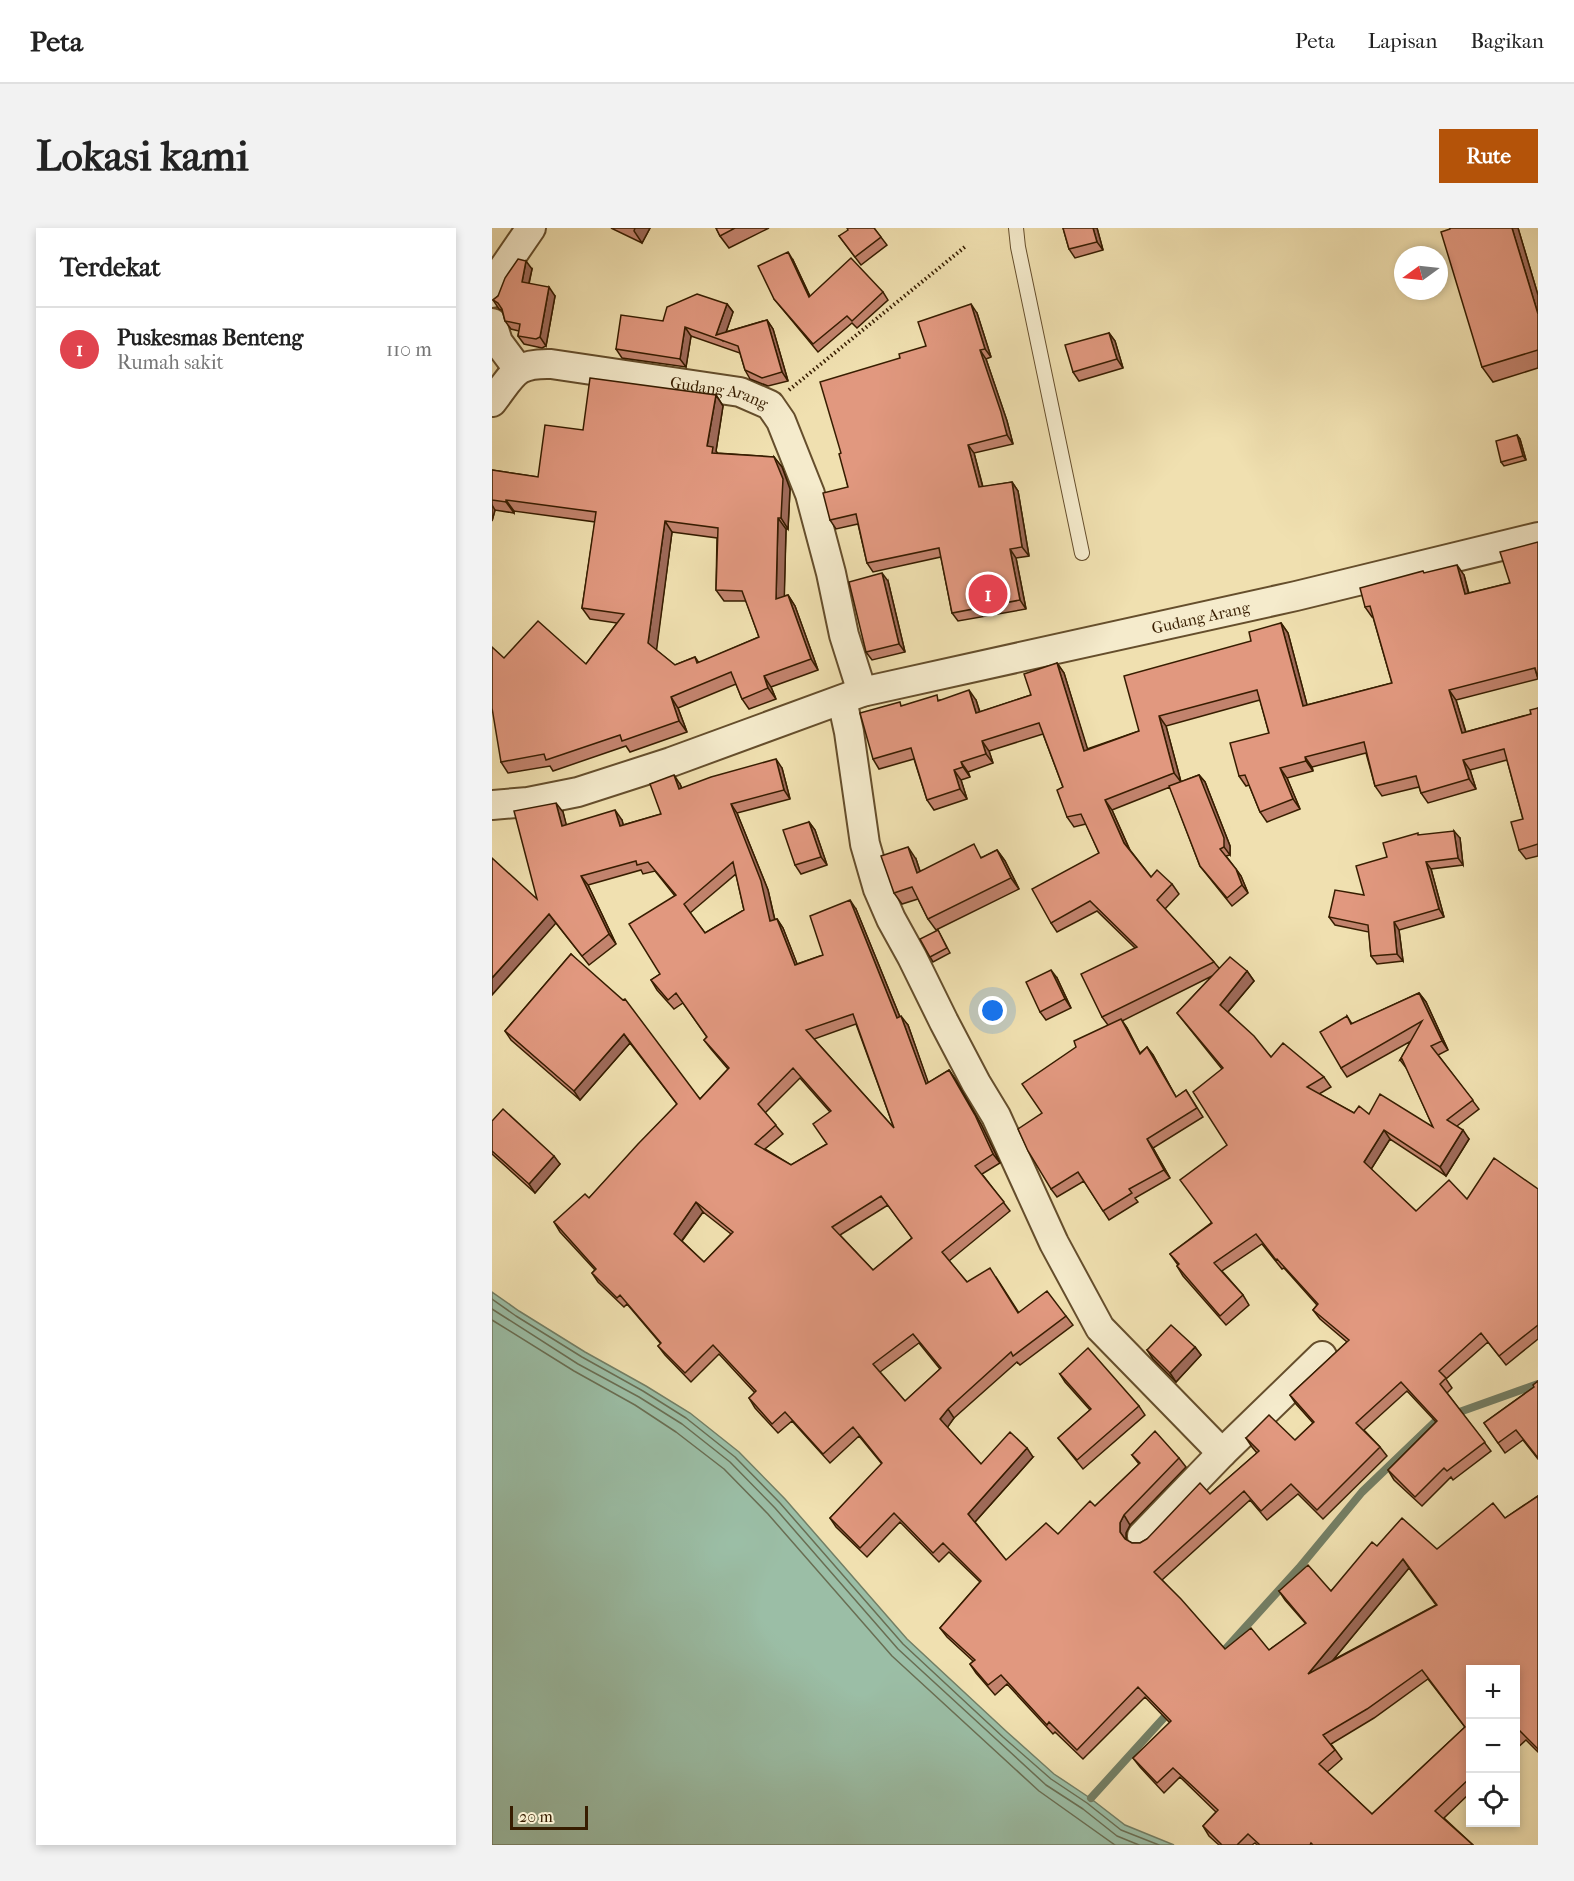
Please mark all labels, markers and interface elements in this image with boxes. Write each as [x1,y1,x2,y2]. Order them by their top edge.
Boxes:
text: Peta [30,25,83,58]
text: Peta [1295,29,1335,53]
text: Lapisan [1368,29,1437,53]
text: Bagikan [1470,29,1544,53]
button: Rute [1439,129,1538,183]
text: Lokasi kami [36,132,249,181]
north arrow [1394,246,1448,300]
text: Terdekat [60,252,161,283]
text: Puskesmas Benteng [117,325,303,351]
text: 1 [76,338,83,361]
text: 110 m [386,338,432,361]
text: Rumah sakit [117,351,224,374]
street label: Gudang Arang [669,372,772,413]
pin: 1 [968,572,1008,616]
street label: Gudang Arang [1150,597,1252,637]
your location [978,996,1007,1025]
map controls [1466,1665,1520,1827]
button: + [1466,1665,1520,1719]
button: − [1466,1719,1520,1773]
button: locate [1466,1773,1520,1827]
scale bar [510,1803,588,1830]
text: 20 m [519,1807,553,1826]

